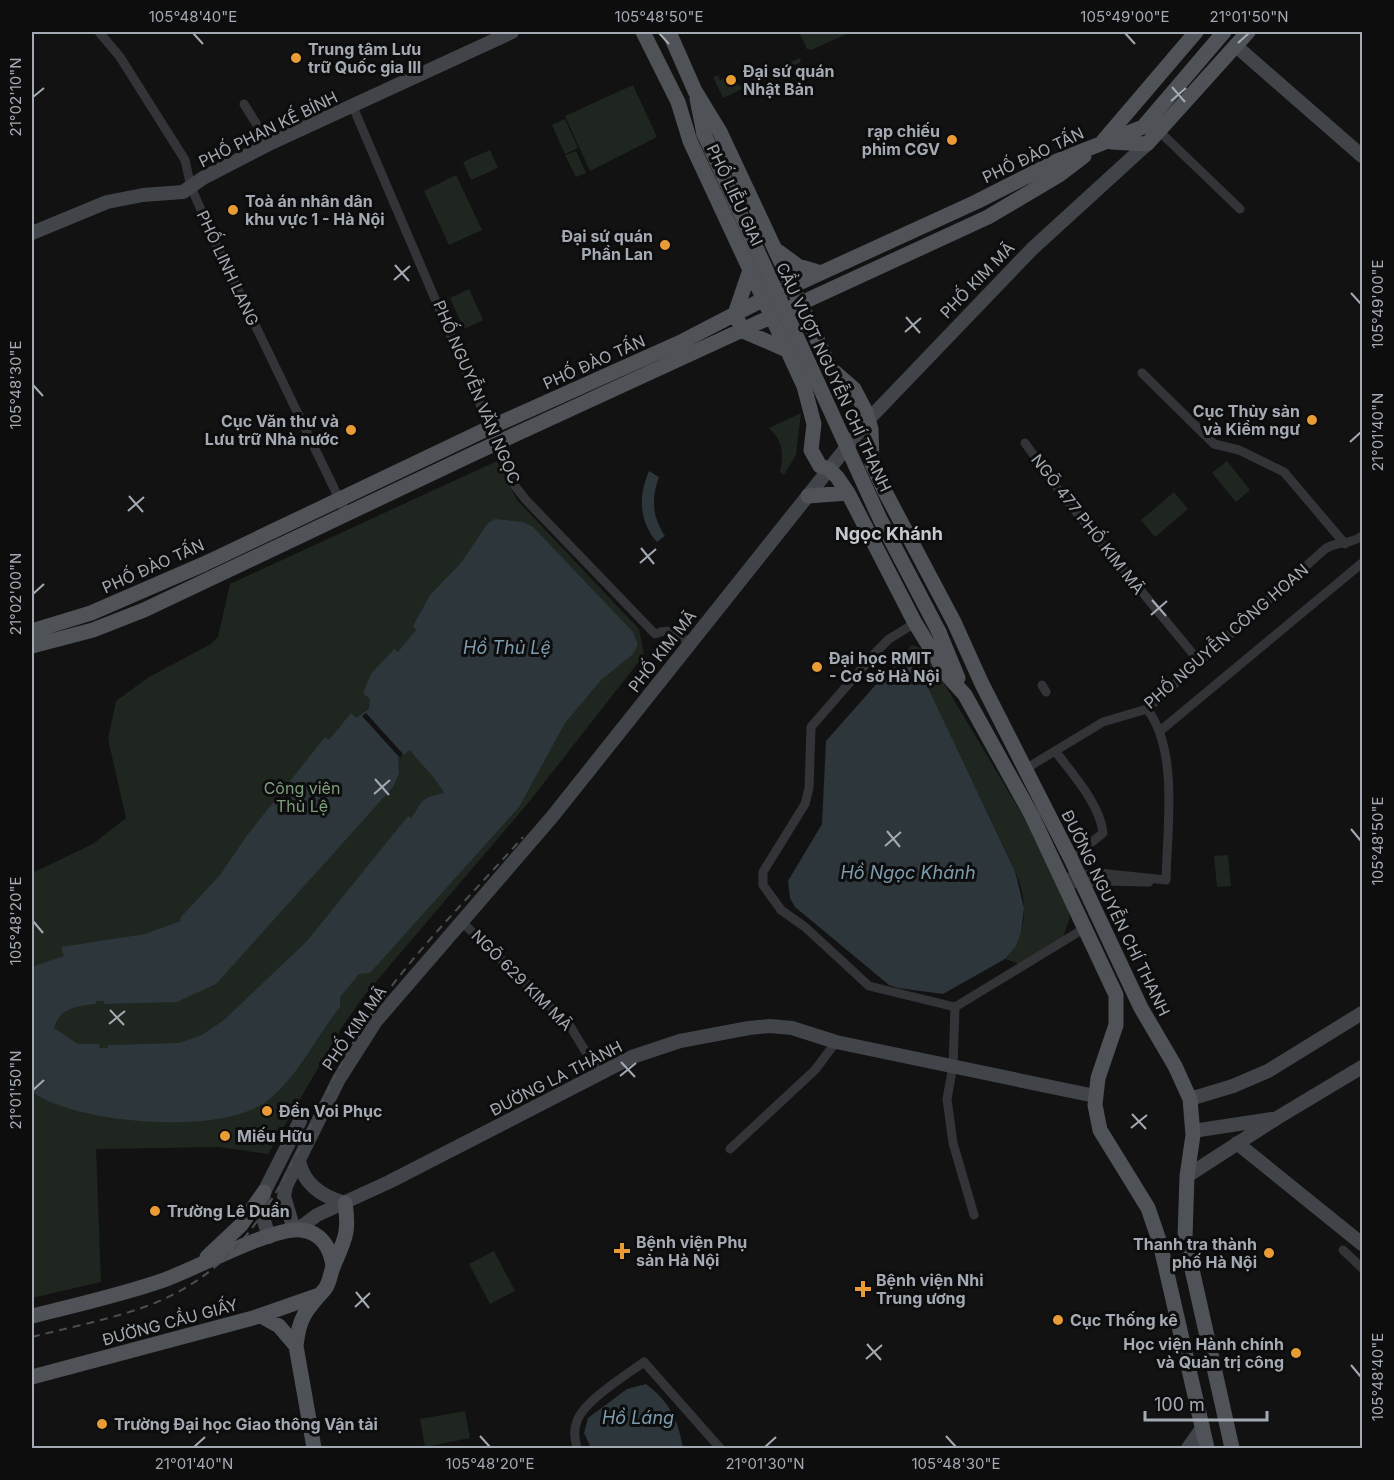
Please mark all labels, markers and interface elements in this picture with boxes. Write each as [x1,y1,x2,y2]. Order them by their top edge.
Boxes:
text: 105°48'40"E [149,7,237,26]
text: 105°48'50"E [615,7,703,26]
text: 105°49'00"E [1080,7,1170,26]
text: 21°01'50"N [1209,7,1289,26]
place label: Trung tâm Lưu trữ Quốc gia III [308,39,421,77]
marker: Trung tâm Lưu trữ Quốc gia III [289,51,303,65]
text: 21°02'10"N [6,57,25,137]
place label: Đại sứ quán Nhật Bản [743,61,835,99]
marker: Đại sứ quán Nhật Bản [724,73,738,87]
street label: PHỐ PHAN KẾ BÍNH [194,85,341,171]
place label: rạp chiếu phim CGV [862,121,940,159]
street label: PHỐ ĐÀO TẤN [978,121,1087,187]
marker: rạp chiếu phim CGV [945,133,959,147]
street label: PHỐ LIỄU GIAI [703,140,769,249]
place label: Toà án nhân dân khu vực 1 - Hà Nội [245,191,385,229]
marker: Toà án nhân dân khu vực 1 - Hà Nội [226,203,240,217]
street label: PHỐ LINH LANG [193,206,265,329]
place label: Đại sứ quán Phần Lan [561,226,653,264]
street label: PHỐ KIM MÃ [934,236,1018,322]
marker: Đại sứ quán Phần Lan [658,238,672,252]
street label: CẦU VƯỢT NGUYỄN CHÍ THANH [772,258,898,495]
text: 105°49'00"E [1368,259,1387,349]
street label: PHỐ NGUYỄN VĂN NGỌC [429,297,527,487]
street label: PHỐ ĐÀO TẤN [539,329,648,393]
text: 105°48'30"E [6,340,25,430]
text: 21°01'40"N [1368,393,1387,471]
place label: Cục Thủy sản và Kiểm ngư [1193,401,1300,439]
place label: Cục Văn thư và Lưu trữ Nhà nước [205,411,339,449]
marker: Cục Thủy sản và Kiểm ngư [1305,413,1319,427]
marker: Cục Văn thư và Lưu trữ Nhà nước [344,423,358,437]
street label: NGÕ 477 PHỐ KIM MÃ [1027,449,1151,598]
district label: Ngọc Khánh [835,523,943,544]
street label: PHỐ ĐÀO TẤN [98,533,207,597]
text: 21°02'00"N [6,553,25,635]
street label: PHỐ NGUYỄN CÔNG HOAN [1139,558,1312,713]
street label: PHỐ KIM MÃ [622,605,700,696]
water label: Hồ Thủ Lệ [463,637,551,658]
place label: Đại học RMIT - Cơ sở Hà Nội [829,648,940,686]
marker: Đại học RMIT - Cơ sở Hà Nội [810,660,824,674]
park label: Công viên Thủ Lệ [264,778,340,816]
text: 105°48'50"E [1368,797,1387,885]
street label: ĐƯỜNG NGUYỄN CHÍ THANH [1057,806,1176,1019]
water label: Hồ Ngọc Khánh [840,862,976,883]
text: 105°48'20"E [6,877,25,965]
street label: NGÕ 629 KIM MÃ [467,925,577,1035]
street label: PHỐ KIM MÃ [316,981,390,1074]
street label: ĐƯỜNG LA THÀNH [486,1036,626,1120]
text: 21°01'50"N [6,1050,25,1130]
place label: Đền Voi Phục [279,1101,382,1121]
marker: Đền Voi Phục [260,1104,274,1118]
place label: Miếu Hữu [237,1126,312,1146]
marker: Miếu Hữu [218,1129,232,1143]
place label: Trường Lê Duẩn [167,1201,290,1221]
marker: Trường Lê Duẩn [148,1204,162,1218]
place label: Bệnh viện Phụ sản Hà Nội [636,1232,747,1270]
place label: Thanh tra thành phố Hà Nội [1133,1234,1257,1272]
marker: Bệnh viện Phụ sản Hà Nội [613,1242,631,1260]
marker: Thanh tra thành phố Hà Nội [1262,1246,1276,1260]
place label: Bệnh viện Nhi Trung ương [876,1270,984,1308]
marker: Bệnh viện Nhi Trung ương [854,1280,872,1298]
street label: ĐƯỜNG CẦU GIẤY [99,1292,240,1350]
place label: Cục Thống kê [1070,1310,1178,1330]
marker: Cục Thống kê [1051,1313,1065,1327]
text: 105°48'40"E [1368,1333,1387,1421]
place label: Học viện Hành chính và Quản trị công [1123,1334,1284,1372]
marker: Học viện Hành chính và Quản trị công [1289,1346,1303,1360]
scale bar [1145,1384,1266,1422]
text: 100 m [1154,1394,1205,1415]
water label: Hồ Láng [602,1407,674,1428]
place label: Trường Đại học Giao thông Vận tải [114,1414,378,1434]
marker: Trường Đại học Giao thông Vận tải [95,1417,109,1431]
text: 21°01'40"N [155,1454,233,1473]
text: 105°48'20"E [446,1454,534,1473]
text: 21°01'30"N [725,1454,805,1473]
text: 105°48'30"E [911,1454,1001,1473]

